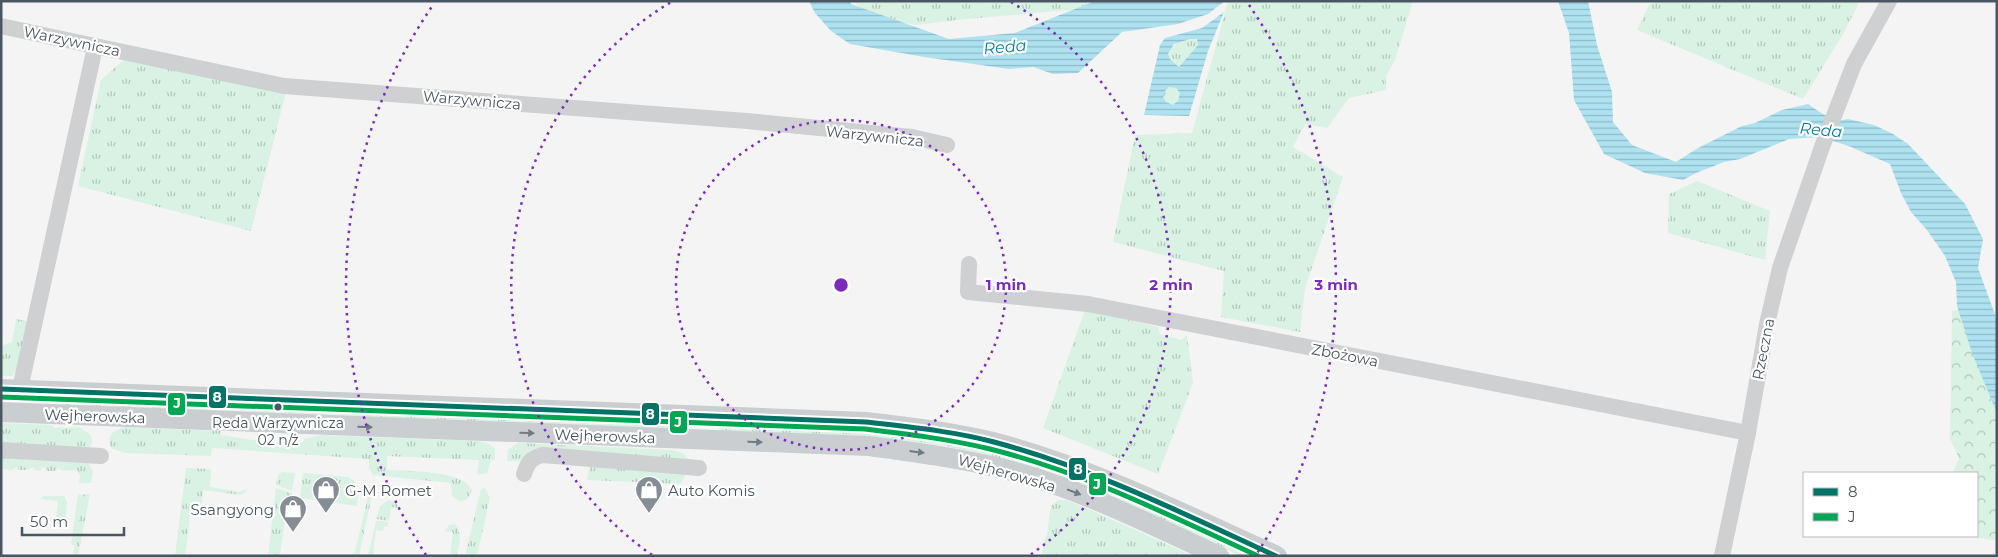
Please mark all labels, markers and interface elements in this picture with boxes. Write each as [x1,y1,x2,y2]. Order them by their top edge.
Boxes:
street label: Warzywnicza [22,21,122,61]
water label: Reda [983,36,1027,58]
street label: Warzywnicza [422,86,522,114]
water label: Reda [1799,119,1843,141]
street label: Warzywnicza [825,121,925,151]
text: 1 min [986,275,1026,294]
text: 2 min [1149,275,1193,294]
text: 3 min [1313,275,1358,294]
centre of rings [832,276,850,294]
street label: Rzeczna [1748,317,1778,381]
street label: Zbożowa [1310,339,1380,371]
line badge: 8 [208,385,227,409]
text: 8 [212,388,222,406]
line badge: J [167,392,186,416]
text: J [172,394,181,412]
marker: Reda Warzywnicza 02 n/ż [273,402,283,412]
line badge: 8 [641,402,660,426]
street label: Wejherowska [44,405,146,427]
text: 8 [645,405,655,423]
line badge: J [669,410,688,434]
text: J [673,413,682,431]
place label: Reda Warzywnicza 02 n/ż [212,414,344,449]
one-way arrow [357,423,373,431]
street label: Wejherowska [554,425,656,447]
one-way arrow [519,429,535,437]
one-way arrow [747,438,763,446]
one-way arrow [909,448,925,456]
street label: Wejherowska [956,450,1058,496]
line badge: 8 [1068,457,1087,481]
text: 8 [1073,460,1083,478]
line badge: J [1088,472,1107,496]
legend [1803,472,1978,537]
shop icon: G-M Romet [311,475,341,514]
shop icon: Auto Komis [634,475,664,514]
text: J [1092,475,1101,493]
place label: G-M Romet [345,481,432,500]
place label: Auto Komis [668,481,755,500]
text: 8 [1848,482,1858,501]
one-way arrow [1067,488,1082,496]
shop icon: Ssangyong [278,494,308,533]
place label: Ssangyong [191,500,274,519]
scale bar [22,504,125,536]
text: J [1847,507,1856,526]
text: 50 m [30,512,68,531]

